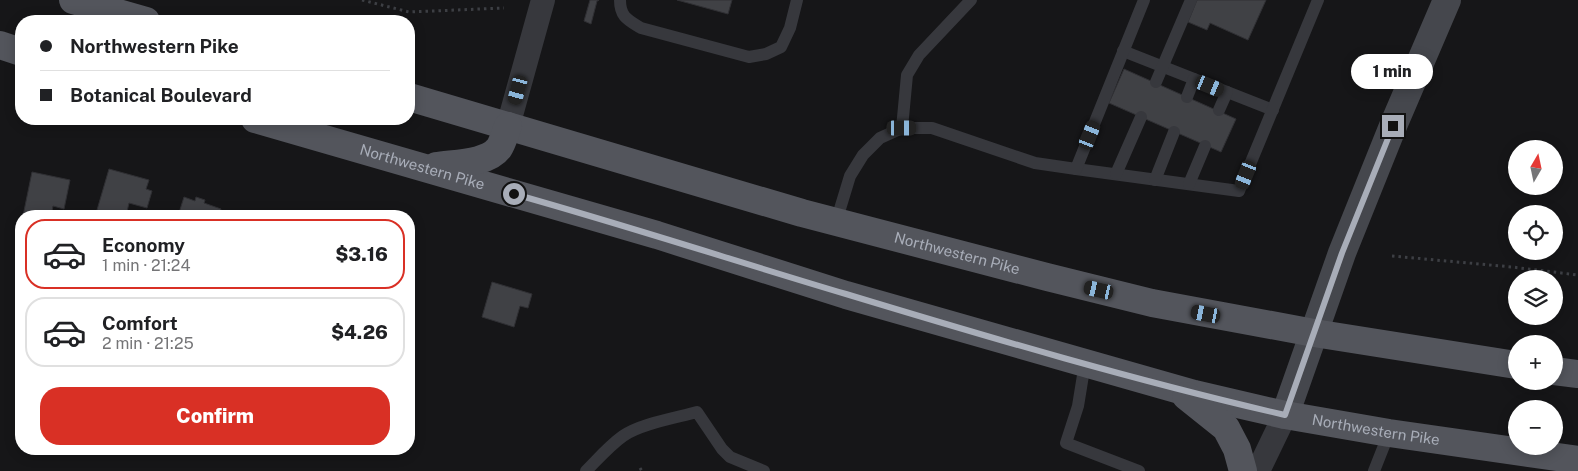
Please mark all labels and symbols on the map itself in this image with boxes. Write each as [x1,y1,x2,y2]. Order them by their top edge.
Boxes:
callout: 1 min [1352,54,1434,88]
car [1193,73,1226,99]
car [506,74,529,106]
route end [1382,115,1404,137]
car [1077,118,1102,152]
car [887,121,917,136]
north arrow [1508,140,1562,195]
street label: Northwestern Pike [358,141,487,193]
car [1233,158,1258,192]
route start [503,183,525,205]
street label: Northwestern Pike [892,228,1022,278]
car [1082,279,1115,301]
car [1189,304,1222,324]
street label: Northwestern Pike [1311,411,1441,448]

